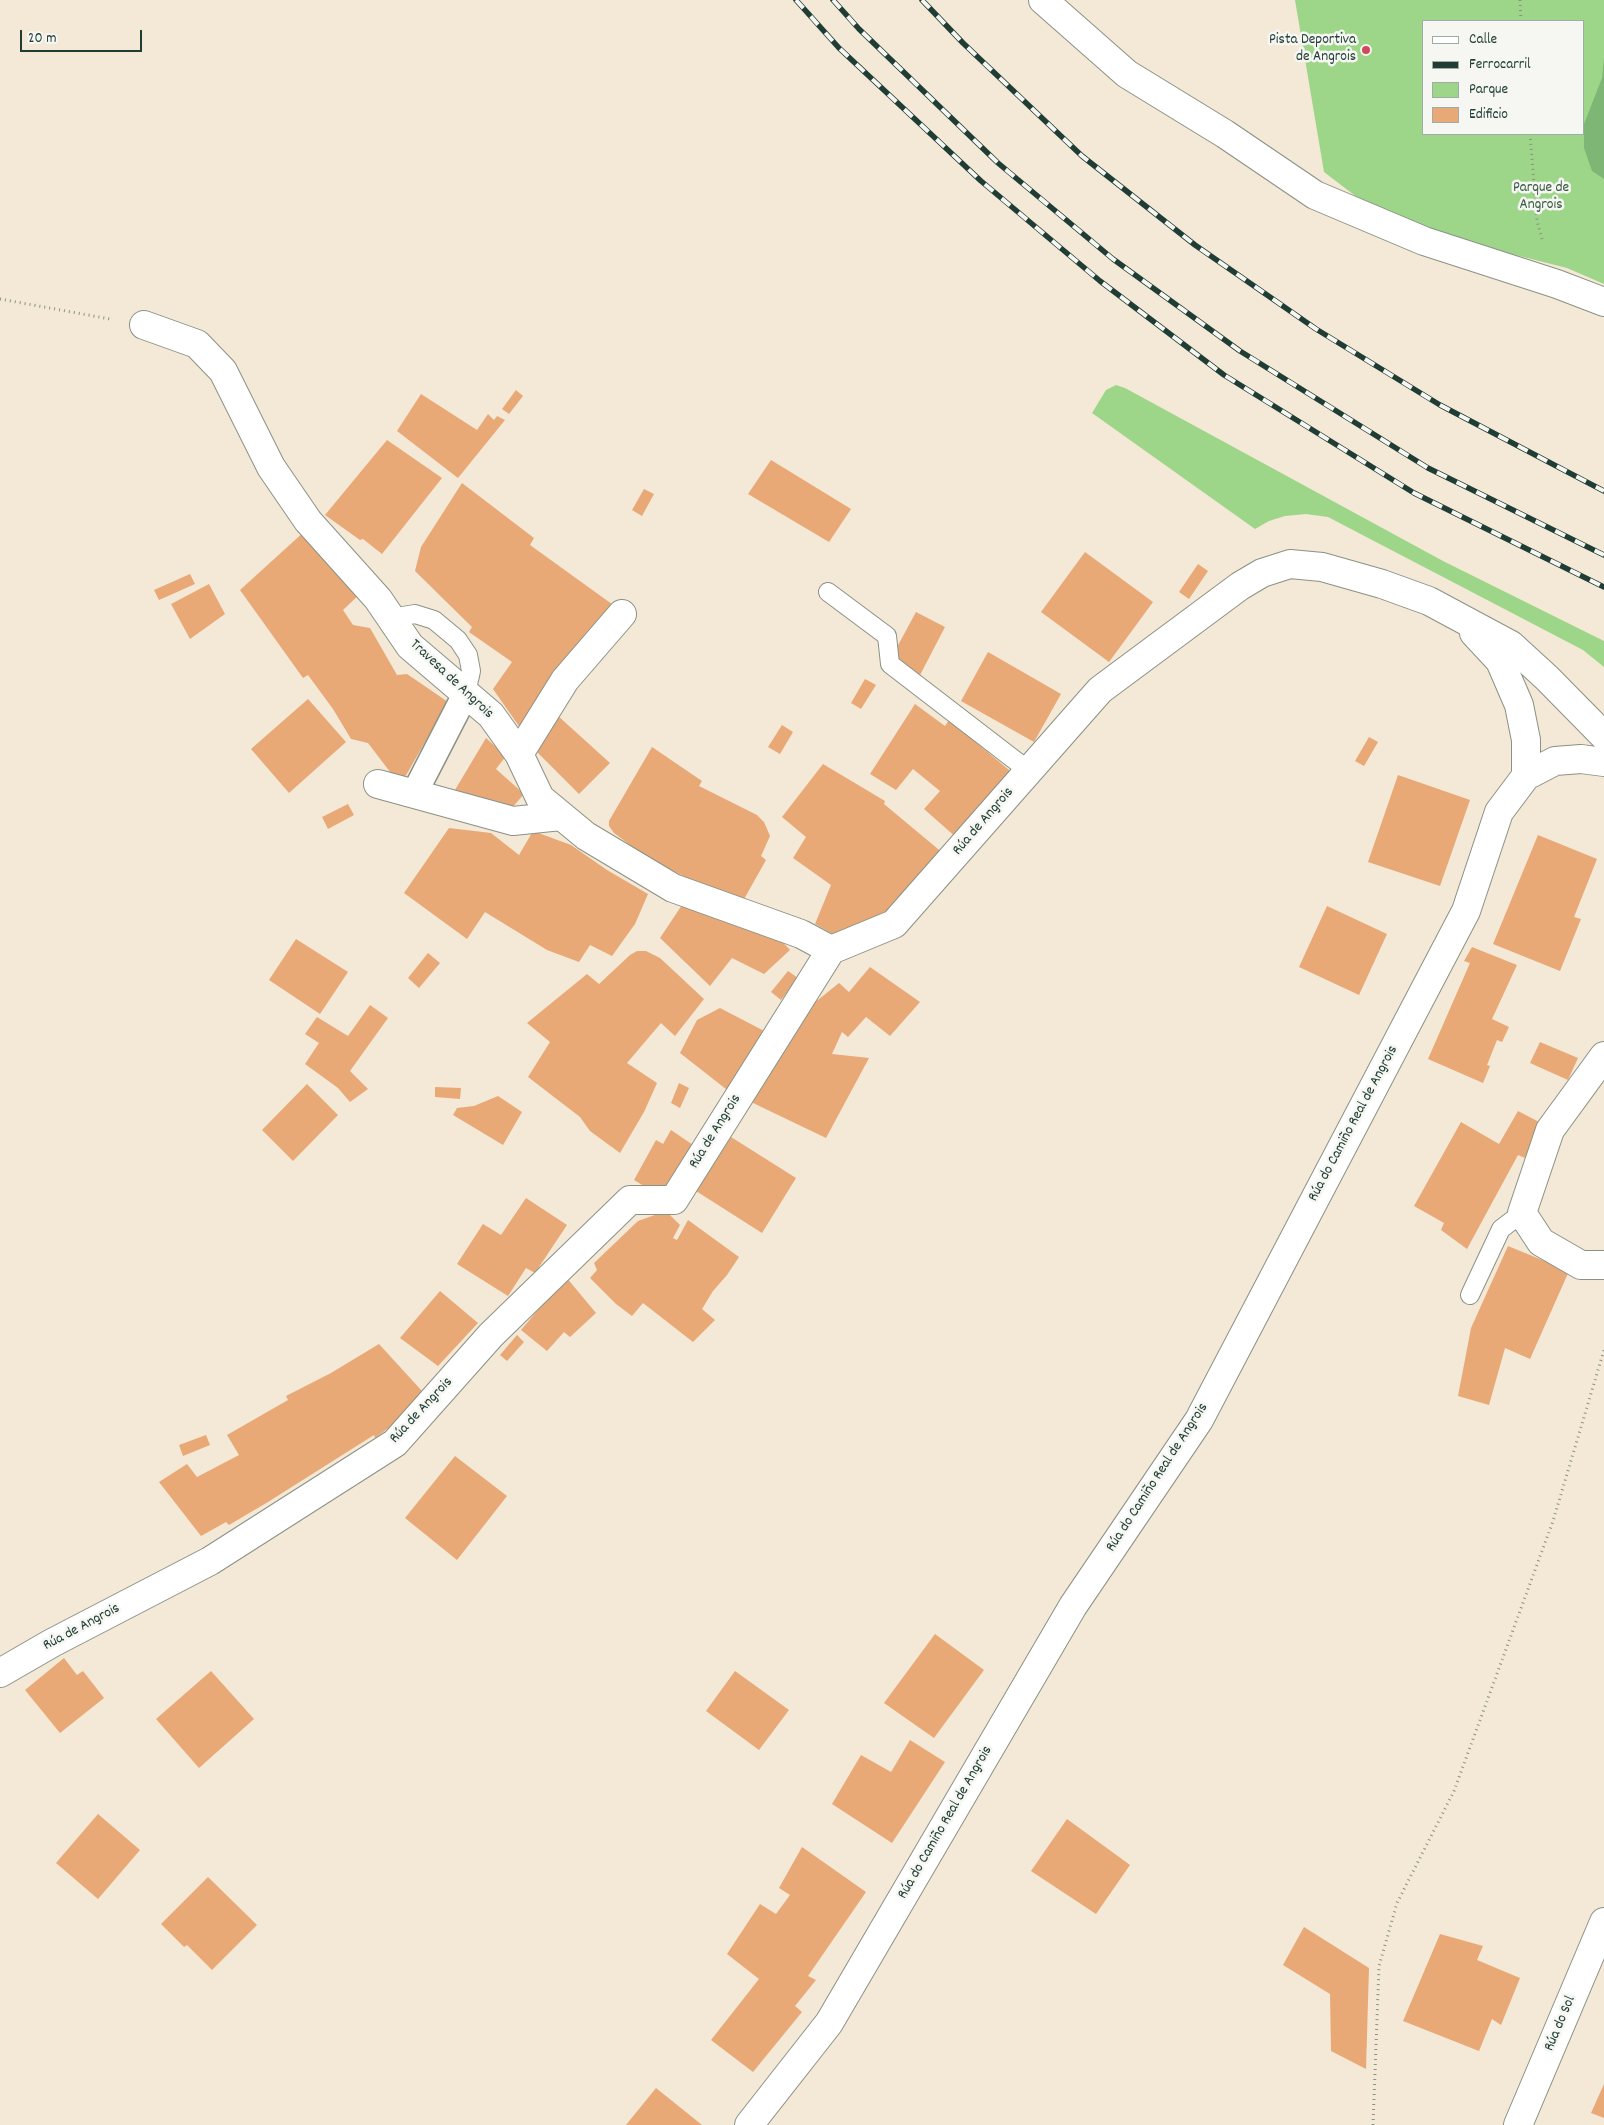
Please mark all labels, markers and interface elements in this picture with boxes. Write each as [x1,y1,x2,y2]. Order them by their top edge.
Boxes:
scale bar [22,20,145,52]
legend [1422,20,1584,135]
text: 20 m [28,28,56,50]
text: Calle [1469,29,1497,51]
place label: Pista Deportiva de Angrois [1269,32,1356,67]
marker: Pista Deportiva de Angrois [1360,44,1372,56]
text: Ferrocarril [1469,54,1531,76]
text: Parque [1469,79,1508,101]
text: Edificio [1469,104,1508,126]
park label: Parque de Angrois [1513,180,1569,215]
street label: Travesa de Angrois [405,636,497,724]
street label: Rúa de Angrois [950,784,1018,860]
street label: Rúa do Camiño Real de Angrois [1305,1043,1403,1205]
street label: Rúa de Angrois [686,1091,746,1173]
street label: Rúa de Angrois [387,1374,457,1448]
street label: Rúa do Camiño Real de Angrois [1103,1400,1213,1556]
street label: Rúa de Angrois [41,1600,123,1656]
street label: Rúa do Camiño Real de Angrois [895,1743,997,1903]
street label: Rúa do Sol [1541,1994,1581,2054]

